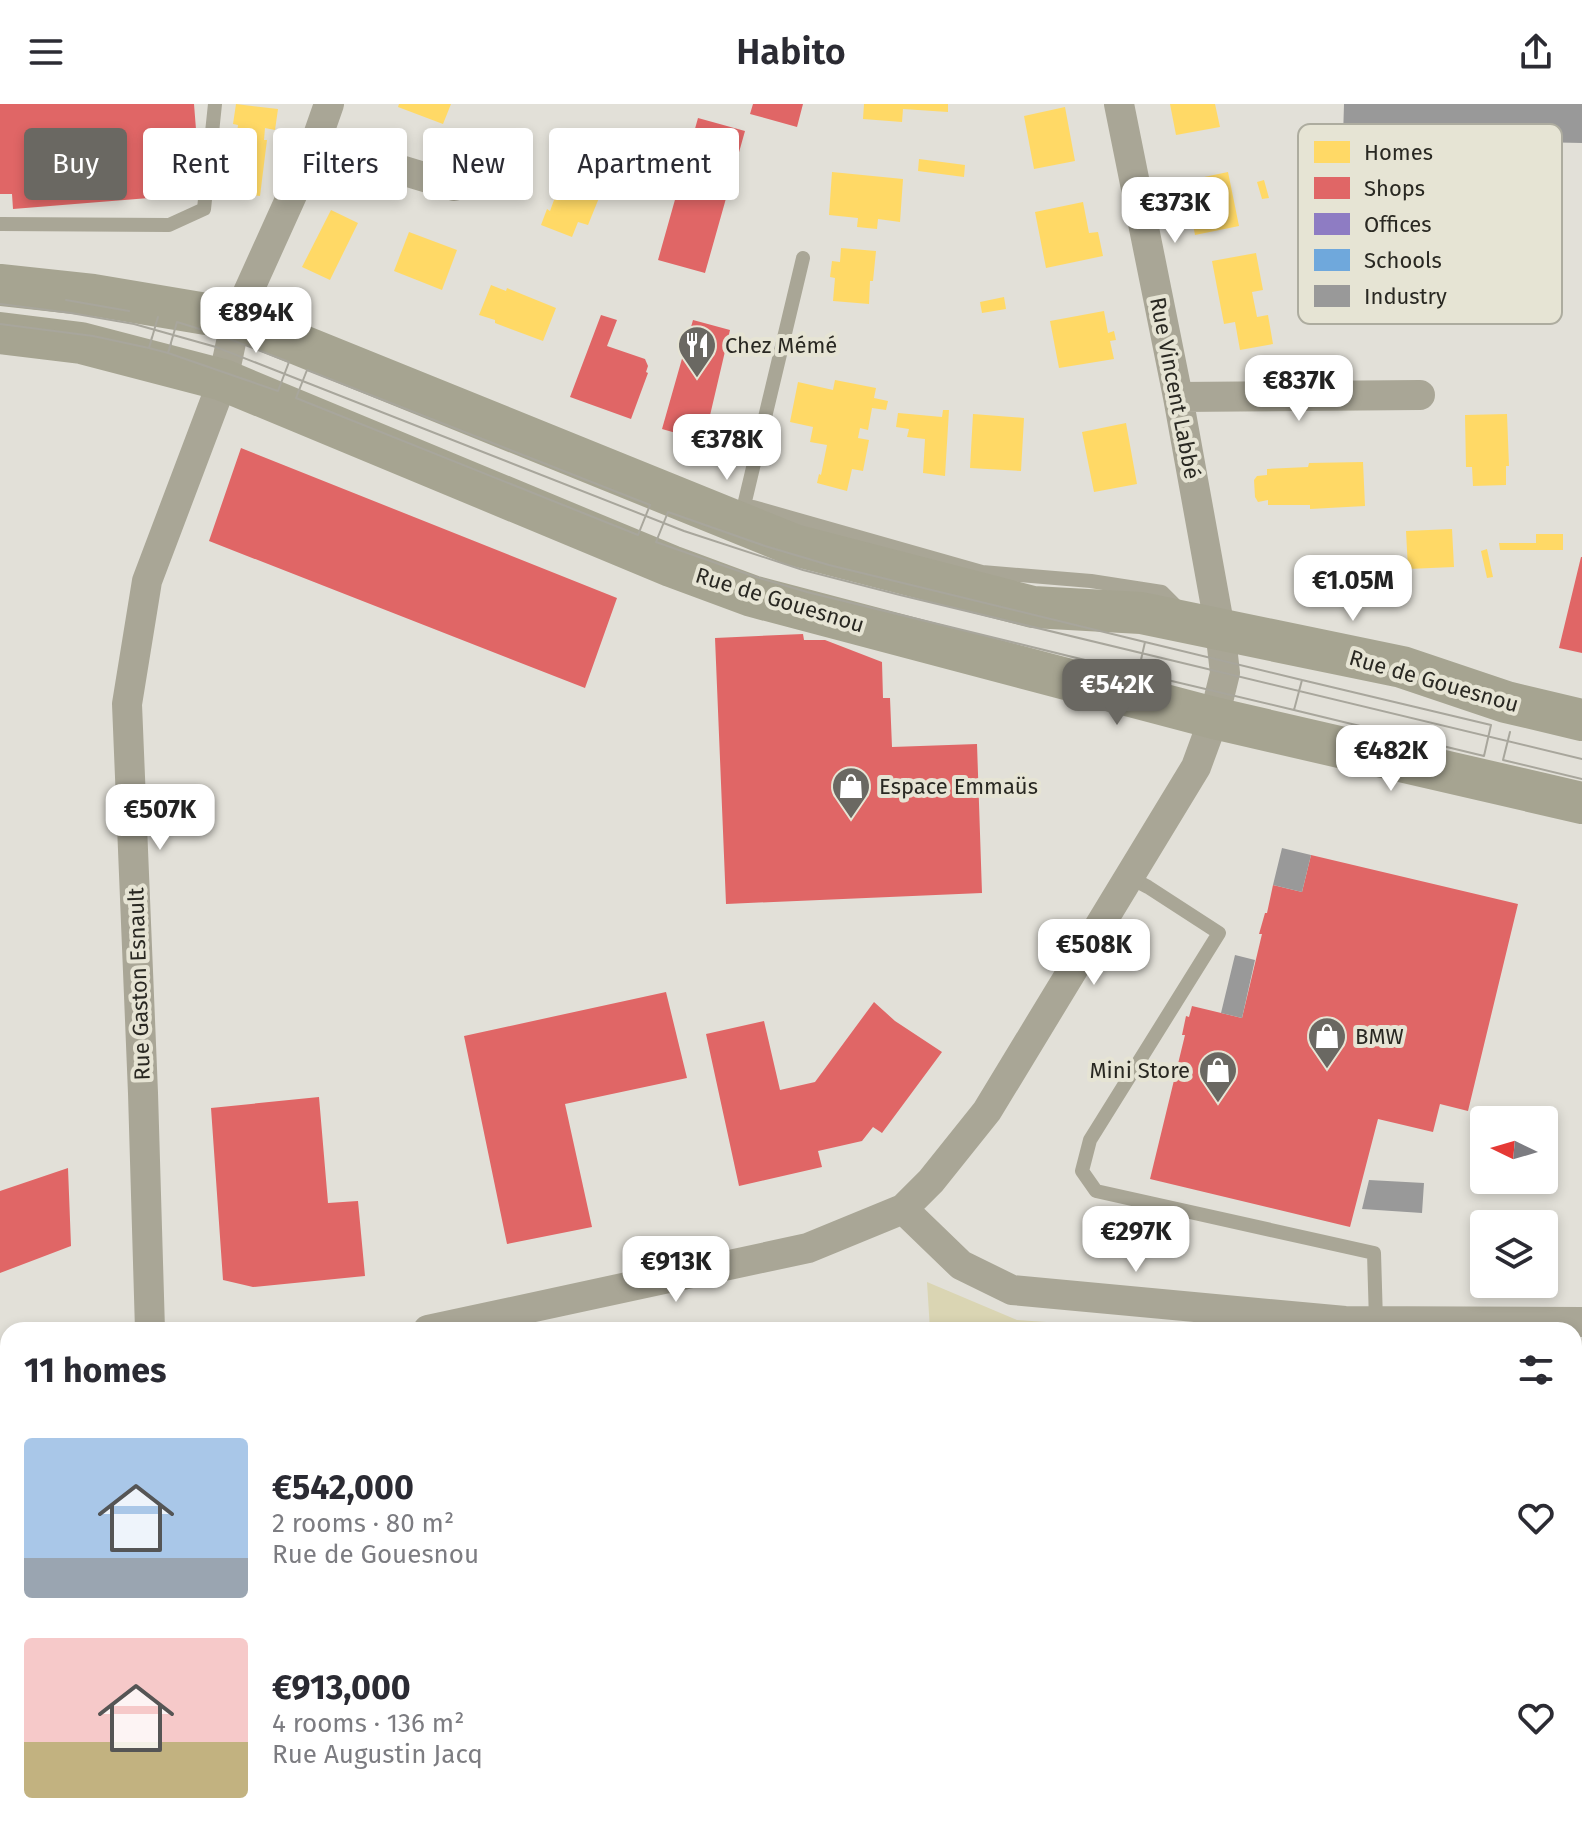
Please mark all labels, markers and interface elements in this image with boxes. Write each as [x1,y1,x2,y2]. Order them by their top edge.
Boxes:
icon: menu [24,30,68,74]
text: Habito [736,30,846,74]
icon: share [1514,30,1558,74]
legend [1298,124,1562,324]
chip: Buy [24,128,127,200]
chip: Rent [143,128,257,200]
chip: Filters [273,128,407,200]
chip: New [423,128,533,200]
chip: Apartment [549,128,739,200]
text: Homes [1364,139,1433,166]
text: Shops [1364,175,1425,202]
pin: €373K [1119,177,1231,245]
text: €373K [1140,187,1210,218]
text: Offices [1364,211,1432,238]
text: Schools [1364,247,1442,274]
text: Industry [1364,283,1447,310]
pin: €894K [200,287,312,355]
street label: Rue Vincent Labbé [1144,295,1206,481]
text: €894K [218,297,294,328]
restaurant icon: Chez Mémé [676,324,718,379]
place label: Chez Mémé [725,332,837,359]
pin: €837K [1243,355,1355,423]
text: €837K [1263,365,1335,396]
pin: €378K [671,414,783,482]
text: €378K [691,424,763,455]
pin: €1.05M [1288,555,1418,623]
street label: Rue de Gouesnou [692,561,868,639]
text: €1.05M [1312,565,1394,596]
street label: Rue de Gouesnou [1346,644,1522,718]
pin: €542K [1061,659,1173,727]
text: €542K [1080,669,1154,700]
pin: €482K [1335,725,1447,793]
text: €482K [1354,735,1428,766]
shop icon: Espace Emmaüs [830,765,872,820]
place label: Espace Emmaüs [879,773,1038,800]
pin: €507K [104,784,216,852]
text: €507K [124,794,196,825]
street label: Rue Gaston Esnault [122,887,156,1081]
pin: €508K [1038,919,1150,987]
text: €508K [1056,929,1132,960]
shop icon: BMW [1306,1015,1348,1070]
place label: BMW [1355,1023,1404,1050]
shop icon: Mini Store [1197,1049,1239,1104]
place label: Mini Store [1089,1057,1190,1084]
north arrow [1470,1106,1558,1194]
map controls [1470,1106,1558,1298]
pin: €297K [1080,1206,1192,1274]
button: layers [1470,1210,1558,1298]
text: €297K [1100,1216,1172,1247]
pin: €913K [620,1236,732,1304]
text: €913K [640,1246,712,1277]
icon: filters [1514,1348,1558,1392]
text: 11 homes [24,1350,166,1391]
text: €542,000 [272,1467,414,1508]
icon: home [88,1470,184,1566]
icon: heart [1514,1496,1558,1540]
text: 2 rooms · 80 m² [272,1508,454,1539]
text: Rue de Gouesnou [272,1539,479,1570]
text: €913,000 [272,1667,411,1708]
icon: home [88,1670,184,1766]
icon: heart [1514,1696,1558,1740]
text: 4 rooms · 136 m² [272,1708,464,1739]
text: Rue Augustin Jacq [272,1739,483,1770]

